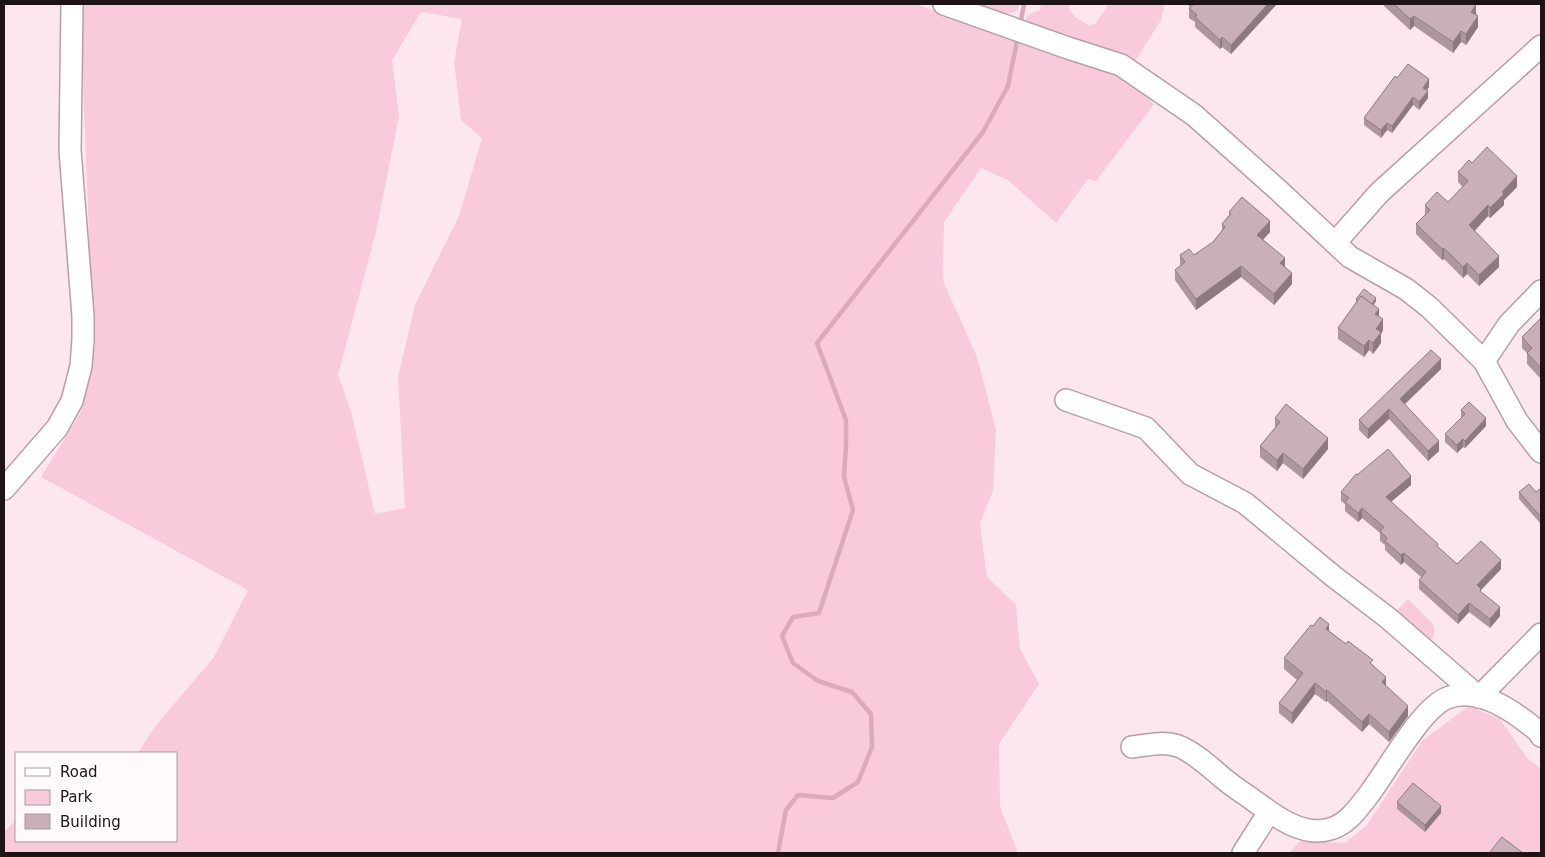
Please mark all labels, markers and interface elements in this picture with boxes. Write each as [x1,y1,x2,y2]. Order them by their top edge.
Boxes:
legend [15,752,178,842]
text: Road [60,763,98,781]
text: Park [60,788,93,806]
text: Building [60,813,121,831]

